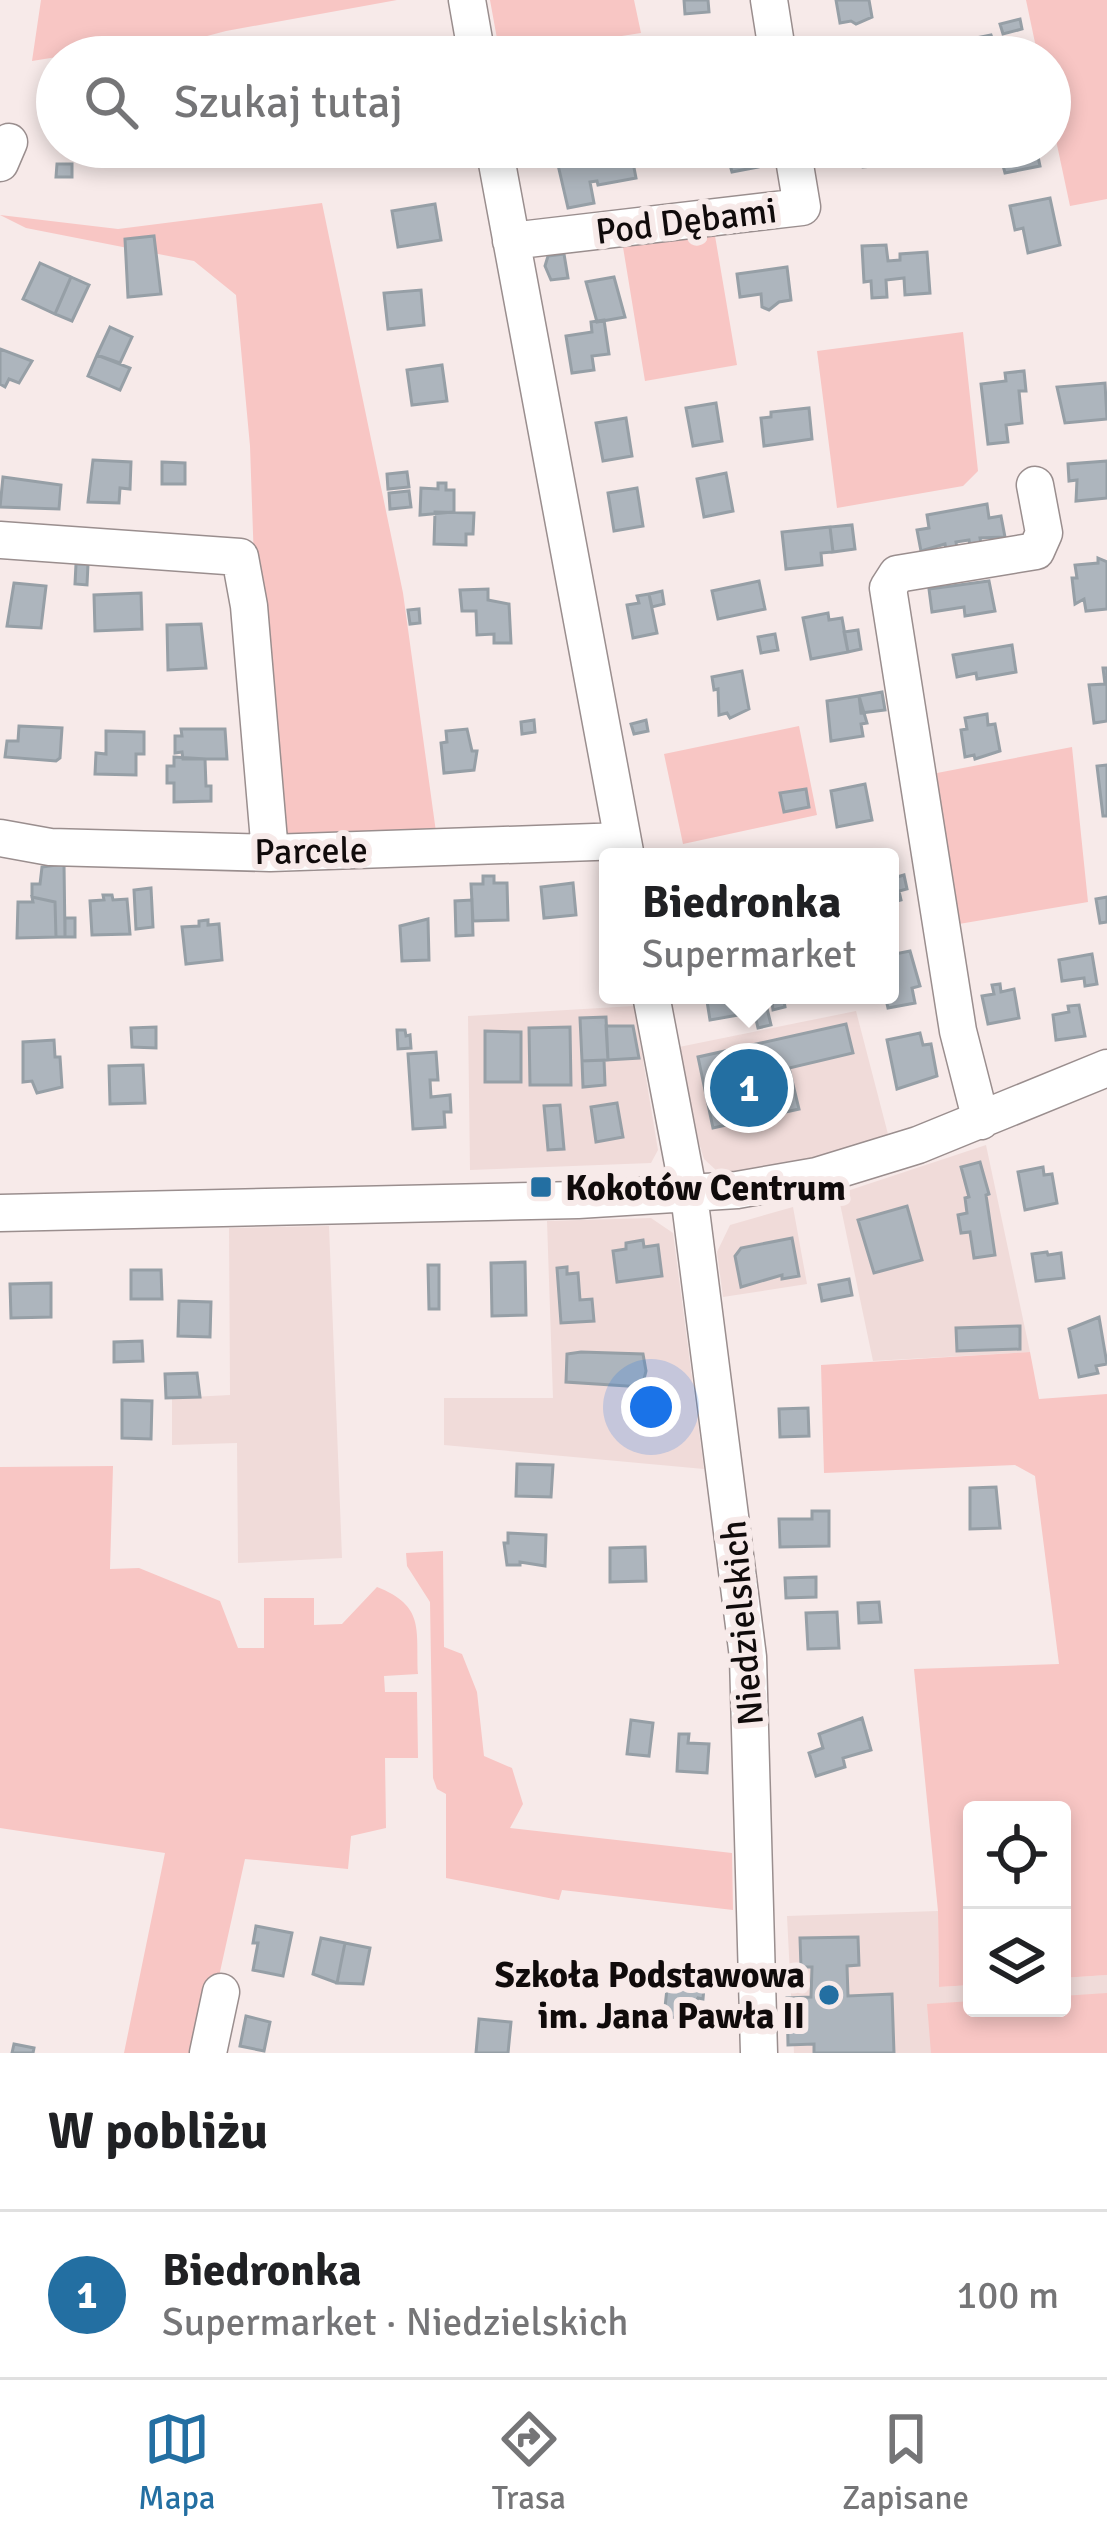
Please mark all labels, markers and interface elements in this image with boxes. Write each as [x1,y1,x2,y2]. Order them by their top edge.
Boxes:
search box [36,36,1071,168]
icon: search [78,69,144,135]
text: Szukaj tutaj [174,75,403,130]
street label: Pod Dębami [593,188,779,255]
street label: Parcele [254,828,368,875]
popup [599,848,899,1004]
text: Biedronka [642,875,841,930]
text: Supermarket [642,930,856,978]
pin: 1 [710,1043,788,1133]
place label: Kokotów Centrum [565,1166,846,1211]
marker: Kokotów Centrum [528,1174,554,1200]
your location [621,1377,681,1437]
street label: Niedzielskich [711,1518,774,1727]
map controls [963,1801,1071,2017]
button: locate [963,1801,1071,1909]
button: layers [963,1909,1071,2017]
place label: Szkoła Podstawowa im. Jana Pawła II [495,1953,805,2039]
marker: Szkoła Podstawowa im. Jana Pawła II [816,1982,842,2008]
text: W pobliżu [48,2100,268,2163]
text: Biedronka [162,2243,362,2298]
text: 1 [76,2271,98,2319]
text: 100 m [956,2271,1059,2319]
text: Supermarket · Niedzielskich [162,2298,629,2346]
tab: Mapa [138,2406,216,2519]
tab: Trasa [492,2406,566,2519]
tab: Zapisane [842,2406,969,2519]

